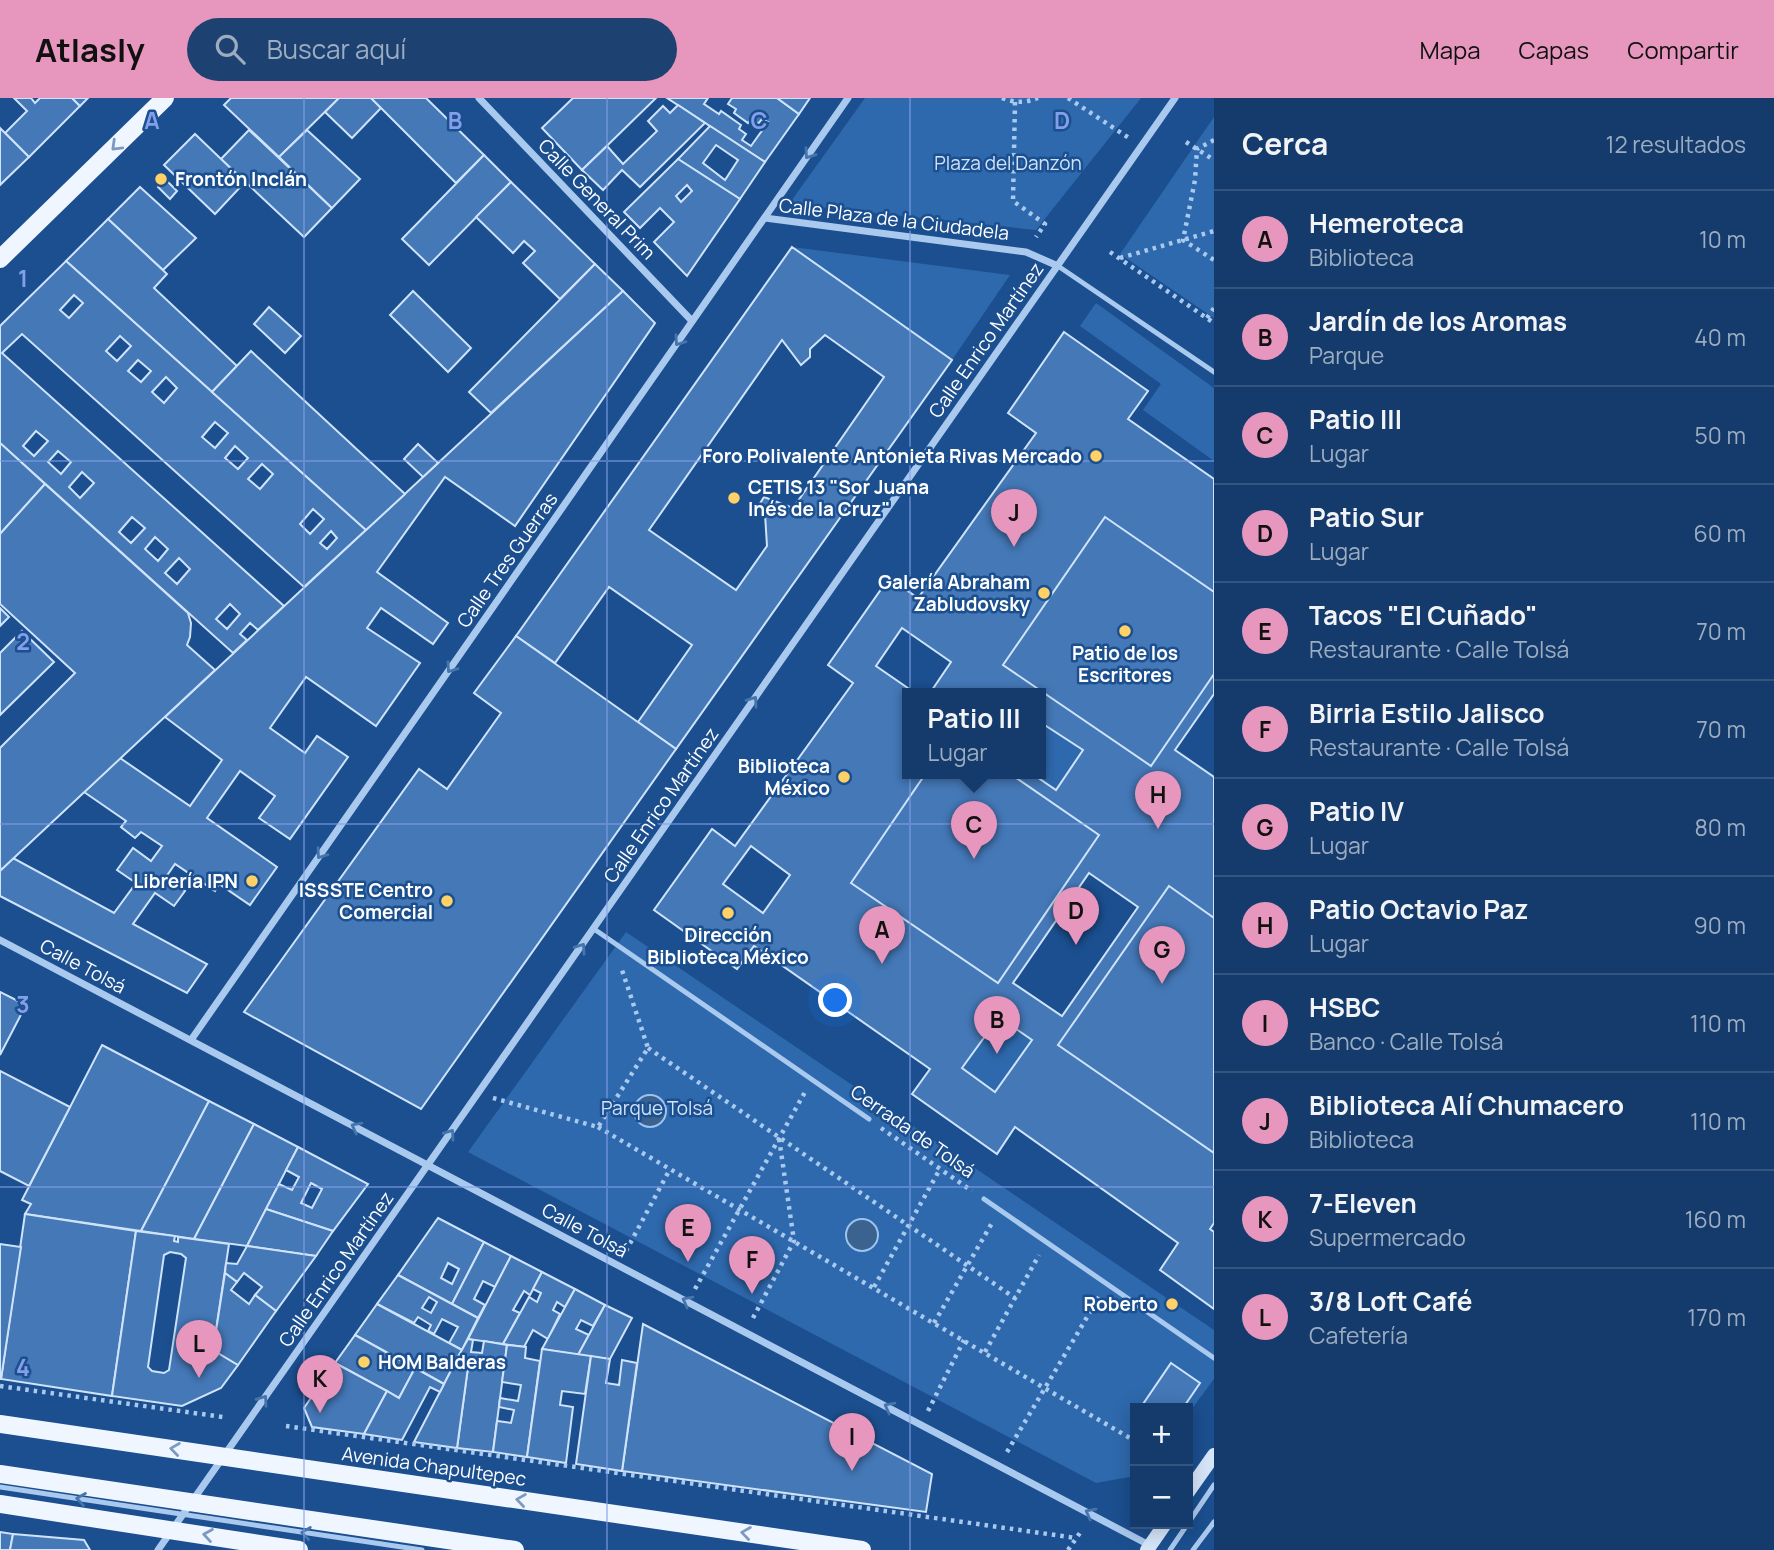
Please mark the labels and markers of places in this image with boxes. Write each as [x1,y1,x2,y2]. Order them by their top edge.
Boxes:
place label: Frontón Inclán [175,166,307,192]
marker: Frontón Inclán [153,171,169,187]
place label: Foro Polivalente Antonieta Rivas Mercado [702,443,1082,469]
marker: Foro Polivalente Antonieta Rivas Mercado [1088,448,1104,464]
place label: CETIS 13 "Sor Juana Inés de la Cruz" [748,474,929,522]
pin: J [991,489,1037,547]
marker: CETIS 13 "Sor Juana Inés de la Cruz" [726,490,742,506]
place label: Galería Abraham Zabludovsky [878,569,1030,617]
marker: Galería Abraham Zabludovsky [1036,585,1052,601]
marker: Patio de los Escritores [1117,623,1133,639]
place label: Patio de los Escritores [1072,640,1178,688]
place label: Biblioteca México [738,753,830,801]
marker: Biblioteca México [836,769,852,785]
pin: H [1135,771,1181,829]
pin: C [951,801,997,859]
place label: Librería IPN [133,868,238,894]
marker: Librería IPN [244,873,260,889]
place label: ISSSTE Centro Comercial [299,877,433,925]
pin: D [1053,887,1099,945]
marker: ISSSTE Centro Comercial [439,893,455,909]
marker: Dirección Biblioteca México [720,905,736,921]
pin: A [859,906,905,964]
place label: Dirección Biblioteca México [647,922,809,970]
pin: G [1139,926,1185,984]
pin: B [974,996,1020,1054]
pin: E [665,1204,711,1262]
pin: F [729,1236,775,1294]
place label: Roberto [1084,1291,1158,1317]
marker: Roberto [1164,1296,1180,1312]
pin: L [176,1320,222,1378]
place label: HOM Balderas [378,1349,506,1375]
marker: HOM Balderas [356,1354,372,1370]
pin: K [297,1355,343,1413]
pin: I [829,1413,875,1471]

